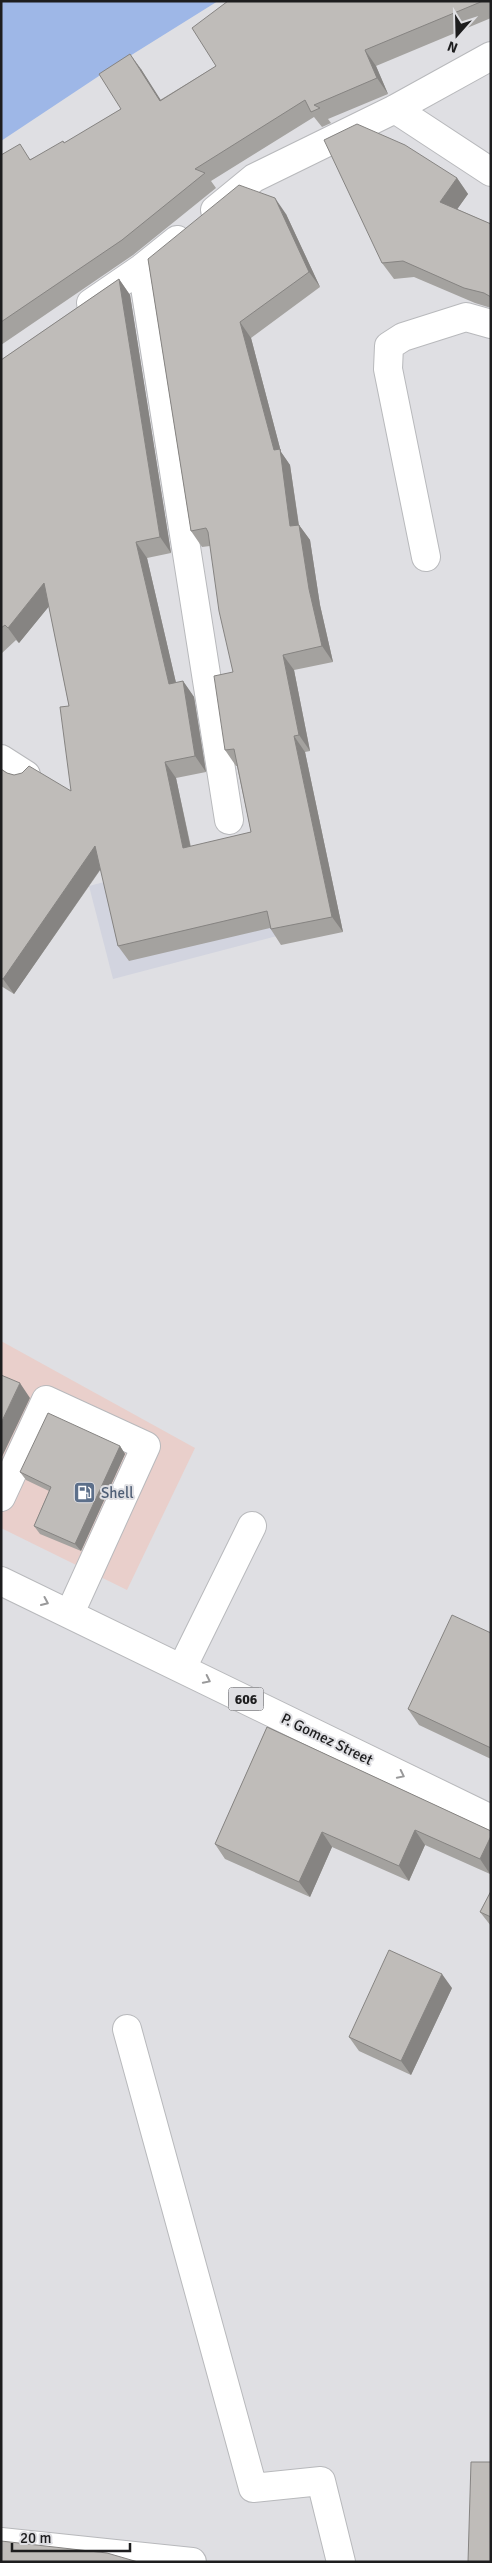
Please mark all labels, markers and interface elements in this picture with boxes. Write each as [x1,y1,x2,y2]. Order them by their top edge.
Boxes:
north arrow [432,10,482,60]
text: N [445,37,460,56]
fuel station icon: Shell [73,1481,97,1505]
place label: Shell [101,1484,134,1502]
one-way arrow [40,1596,49,1607]
one-way arrow [202,1674,211,1684]
road number: 606 [228,1688,264,1710]
street label: P. Gomez Street [278,1709,376,1769]
one-way arrow [396,1769,405,1779]
scale bar [12,2520,130,2552]
text: 20 m [20,2529,51,2547]

